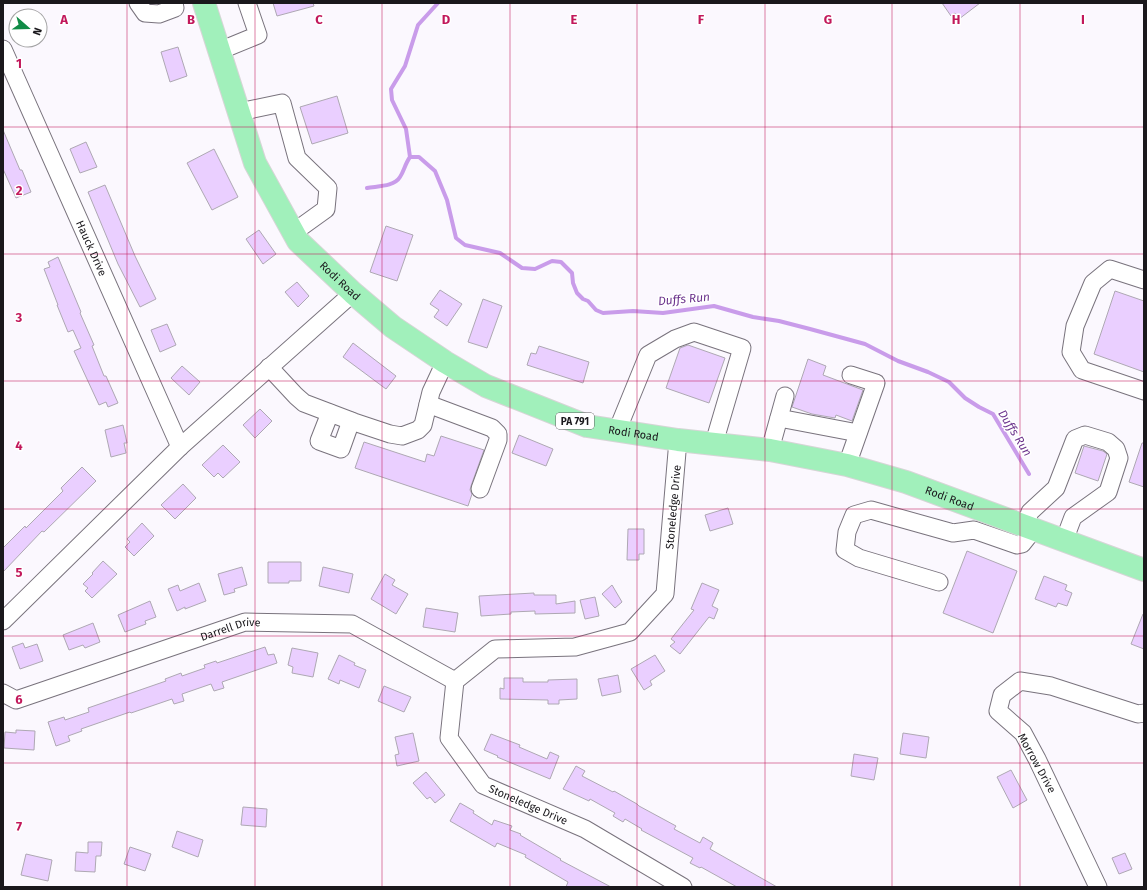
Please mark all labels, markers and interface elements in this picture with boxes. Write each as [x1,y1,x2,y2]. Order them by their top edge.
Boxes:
north arrow [8,8,48,48]
text: A [59,12,68,27]
text: B [187,12,195,27]
text: C [315,12,323,27]
text: D [442,12,451,27]
text: E [571,12,578,27]
text: F [698,12,705,27]
text: G [824,12,832,27]
text: H [952,12,960,27]
text: I [1081,12,1085,27]
text: N [30,26,44,37]
text: 1 [16,56,22,71]
text: 2 [16,183,23,198]
street label: Hauck Drive [73,219,109,278]
street label: Rodi Road [317,259,363,303]
water label: Duffs Run [657,290,711,308]
text: 3 [15,310,23,325]
water label: Duffs Run [995,407,1035,459]
road number: PA 791 [556,413,594,429]
street label: Rodi Road [607,423,660,444]
text: 4 [15,438,23,453]
street label: Stoneledge Drive [663,464,684,550]
street label: Rodi Road [923,484,976,514]
text: 5 [16,565,23,580]
street label: Darrell Drive [199,616,261,644]
text: 6 [15,692,23,707]
street label: Morrow Drive [1015,731,1058,795]
street label: Stoneledge Drive [487,782,569,828]
text: 7 [16,819,22,834]

